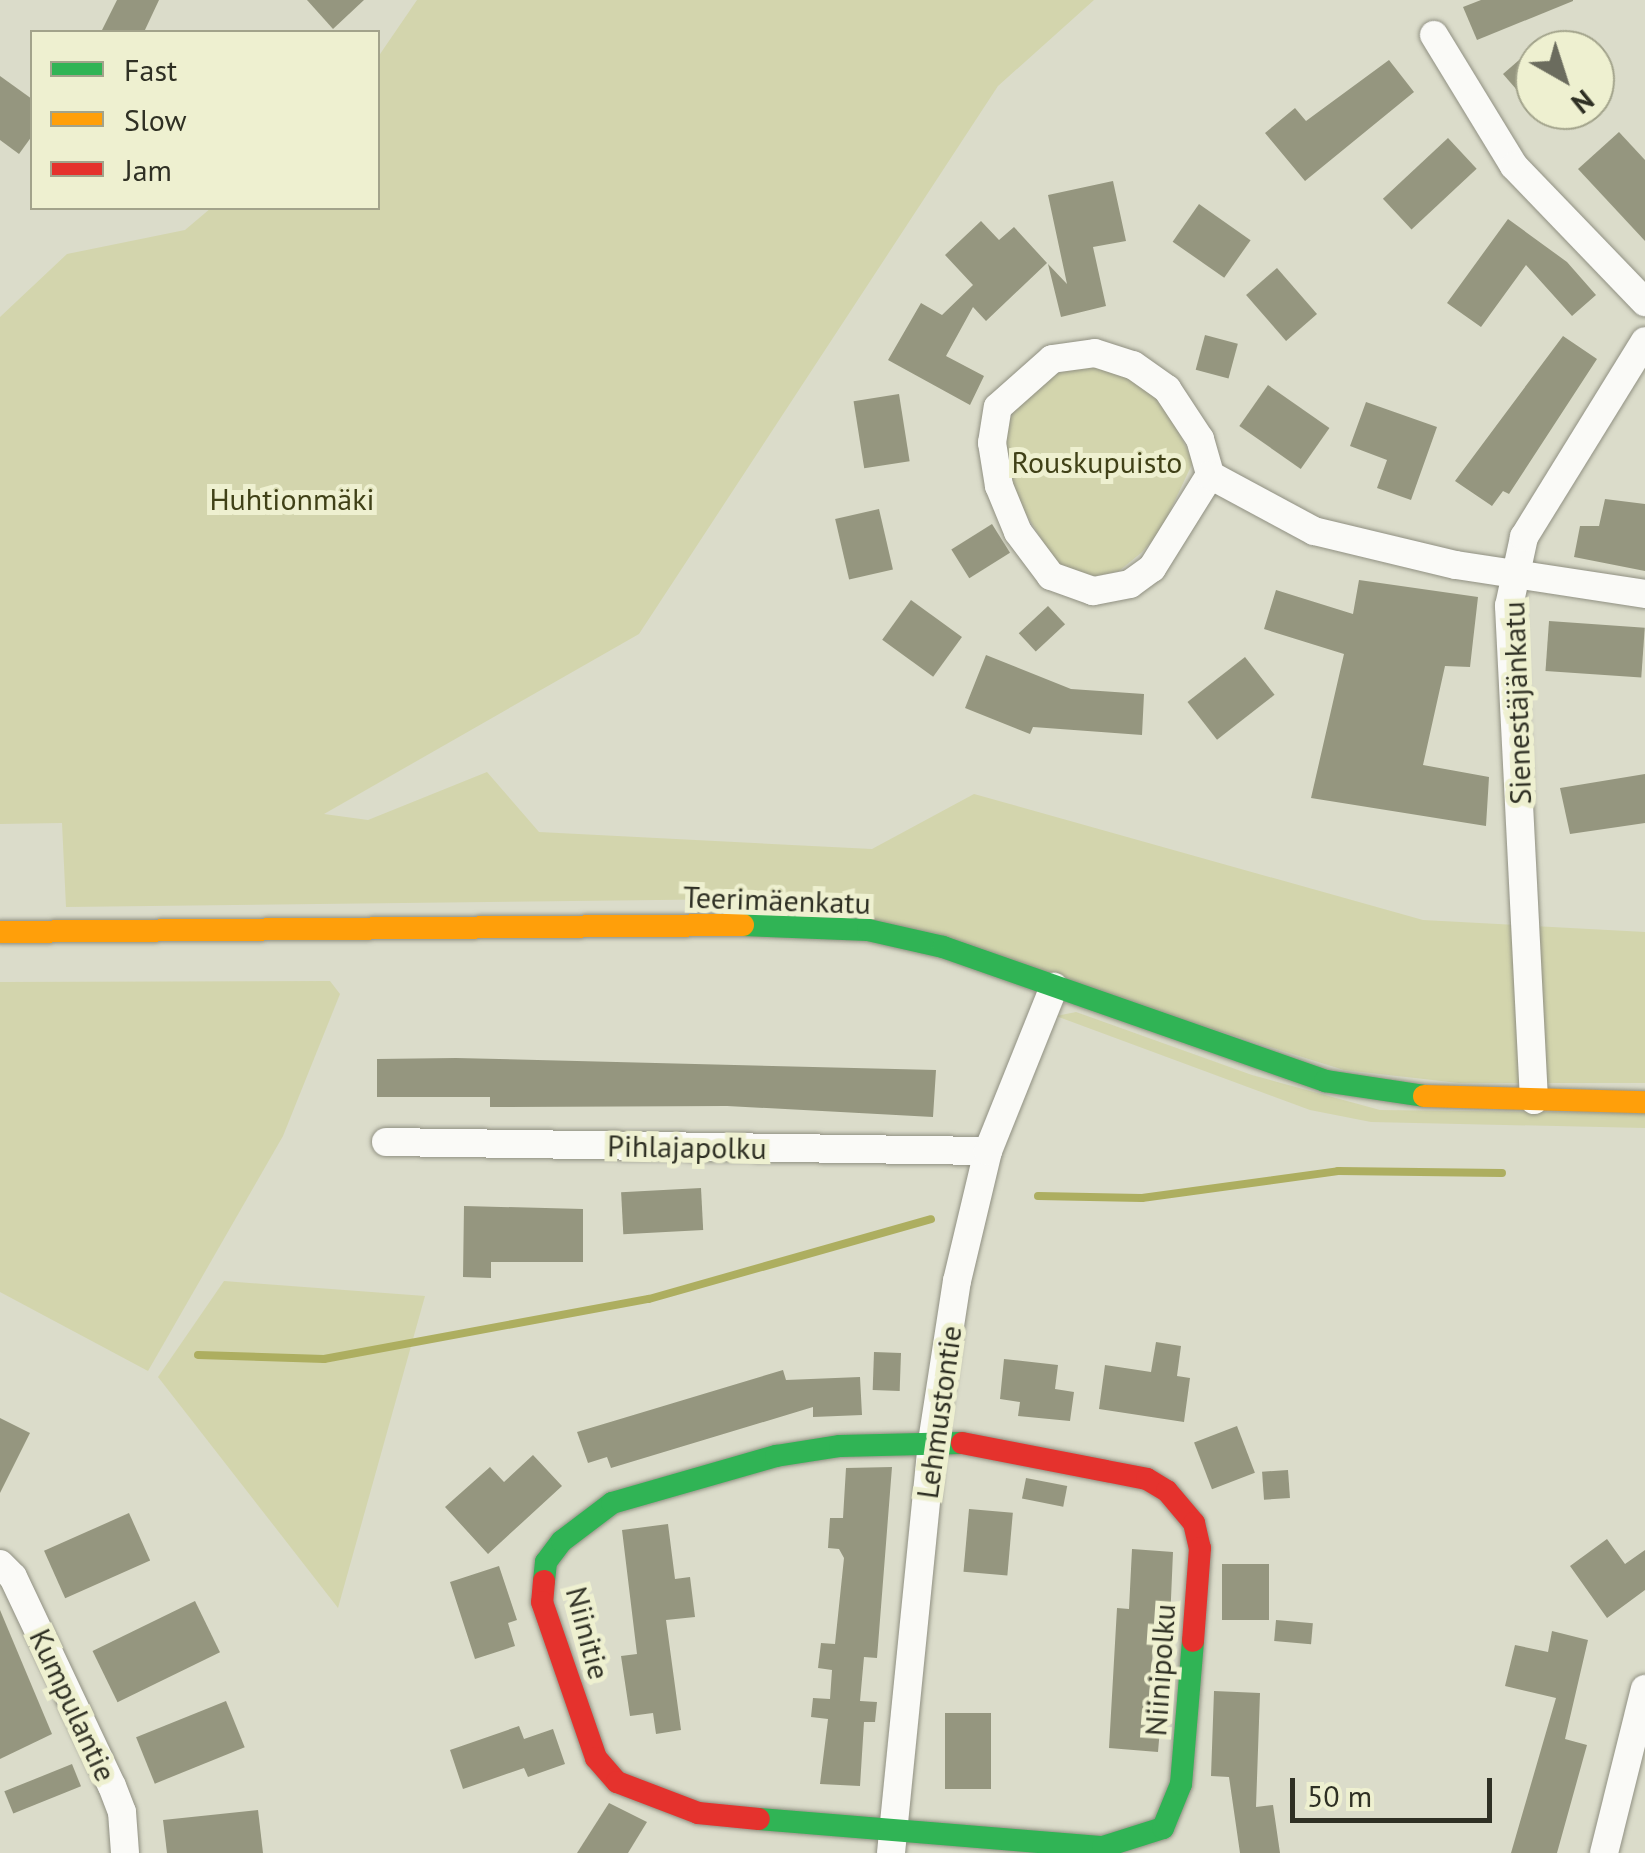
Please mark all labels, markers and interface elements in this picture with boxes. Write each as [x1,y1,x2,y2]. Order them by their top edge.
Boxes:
legend [30,30,380,210]
north arrow [1515,30,1615,130]
text: Fast [124,50,177,89]
text: N [1564,82,1602,122]
text: Slow [124,100,187,139]
text: Jam [124,150,172,189]
park label: Rouskupuisto [1012,444,1182,480]
park label: Huhtionmäki [209,481,375,517]
street label: Sienestäjänkatu [1495,601,1539,805]
street label: Teerimäenkatu [683,879,871,921]
street label: Pihlajapolku [607,1128,767,1166]
street label: Lehmustontie [909,1323,969,1501]
street label: Niinitie [558,1583,618,1683]
street label: Niinipolku [1137,1603,1183,1737]
street label: Kumpulantie [22,1623,124,1787]
scale bar [1295,1758,1498,1820]
text: 50 m [1307,1776,1372,1815]

